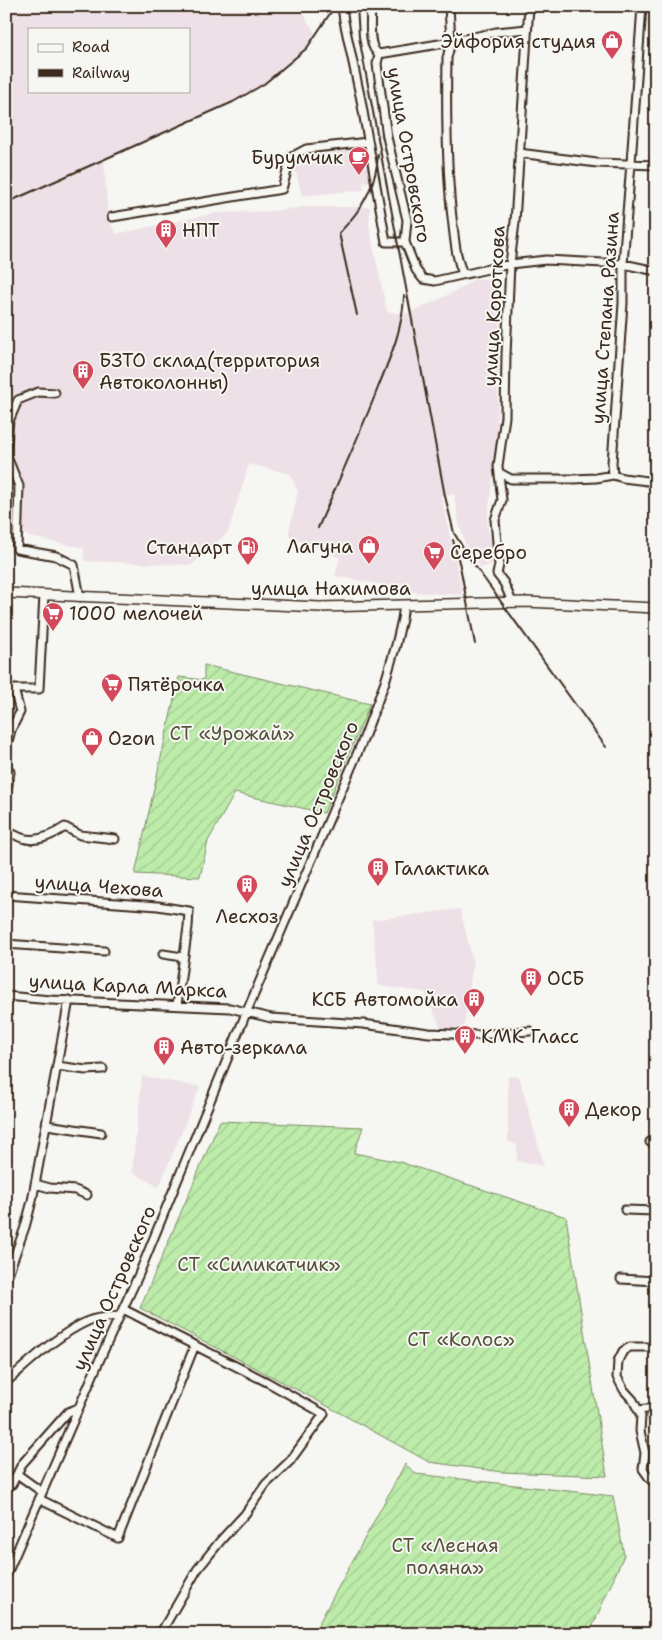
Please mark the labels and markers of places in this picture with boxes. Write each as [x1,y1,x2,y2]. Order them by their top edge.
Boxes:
place label: Эйфория студия [441,29,596,54]
shop icon: Эйфория студия [600,29,624,60]
place label: Бурумчик [251,145,343,170]
cafe icon: Бурумчик [347,145,371,176]
building icon: НПТ [154,218,178,249]
place label: НПТ [182,218,220,243]
place label: БЗТО склад(территория Автоколонны) [99,348,320,395]
building icon: БЗТО склад(территория Автоколонны) [71,359,95,390]
place label: Лагуна [287,534,353,559]
shop icon: Лагуна [357,534,381,565]
place label: Стандарт [146,535,232,560]
fuel station icon: Стандарт [236,535,260,566]
supermarket icon: Серебро [422,540,446,571]
place label: Серебро [450,540,527,565]
supermarket icon: 1000 мелочей [41,601,65,632]
place label: 1000 мелочей [69,601,203,626]
supermarket icon: Пятёрочка [100,672,124,703]
place label: Пятёрочка [128,672,224,697]
shop icon: Ozon [80,726,104,757]
place label: Ozon [108,726,155,751]
building icon: Галактика [366,856,390,887]
place label: Галактика [394,856,489,881]
building icon: Лесхоз [235,873,259,904]
place label: Лесхоз [216,904,278,929]
building icon: ОСБ [519,966,543,997]
place label: ОСБ [547,966,585,991]
place label: КСБ Автомойка [311,987,458,1012]
building icon: КСБ Автомойка [462,987,486,1018]
building icon: КМК Гласс [453,1024,477,1055]
place label: КМК Гласс [481,1024,579,1049]
building icon: Авто-зеркала [152,1035,176,1066]
place label: Авто-зеркала [180,1035,307,1060]
building icon: Декор [557,1097,581,1128]
place label: Декор [585,1097,642,1122]

